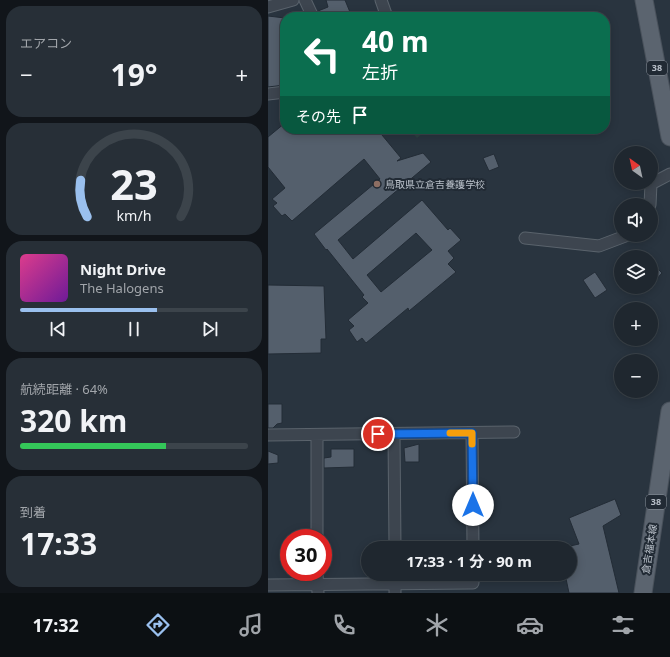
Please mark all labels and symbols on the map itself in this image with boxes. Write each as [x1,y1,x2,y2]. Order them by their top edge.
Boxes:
road number: 38 [647,61,667,75]
north arrow [614,146,658,190]
place label: 鳥取県立倉吉養護学校 [385,177,485,191]
marker: 鳥取県立倉吉養護学校 [372,179,382,189]
pin [361,417,395,451]
position arrow [452,484,494,526]
road number: 38 [646,495,666,509]
street label: 倉吉福本線 [638,523,660,575]
speed limit sign: 30 [280,529,332,581]

